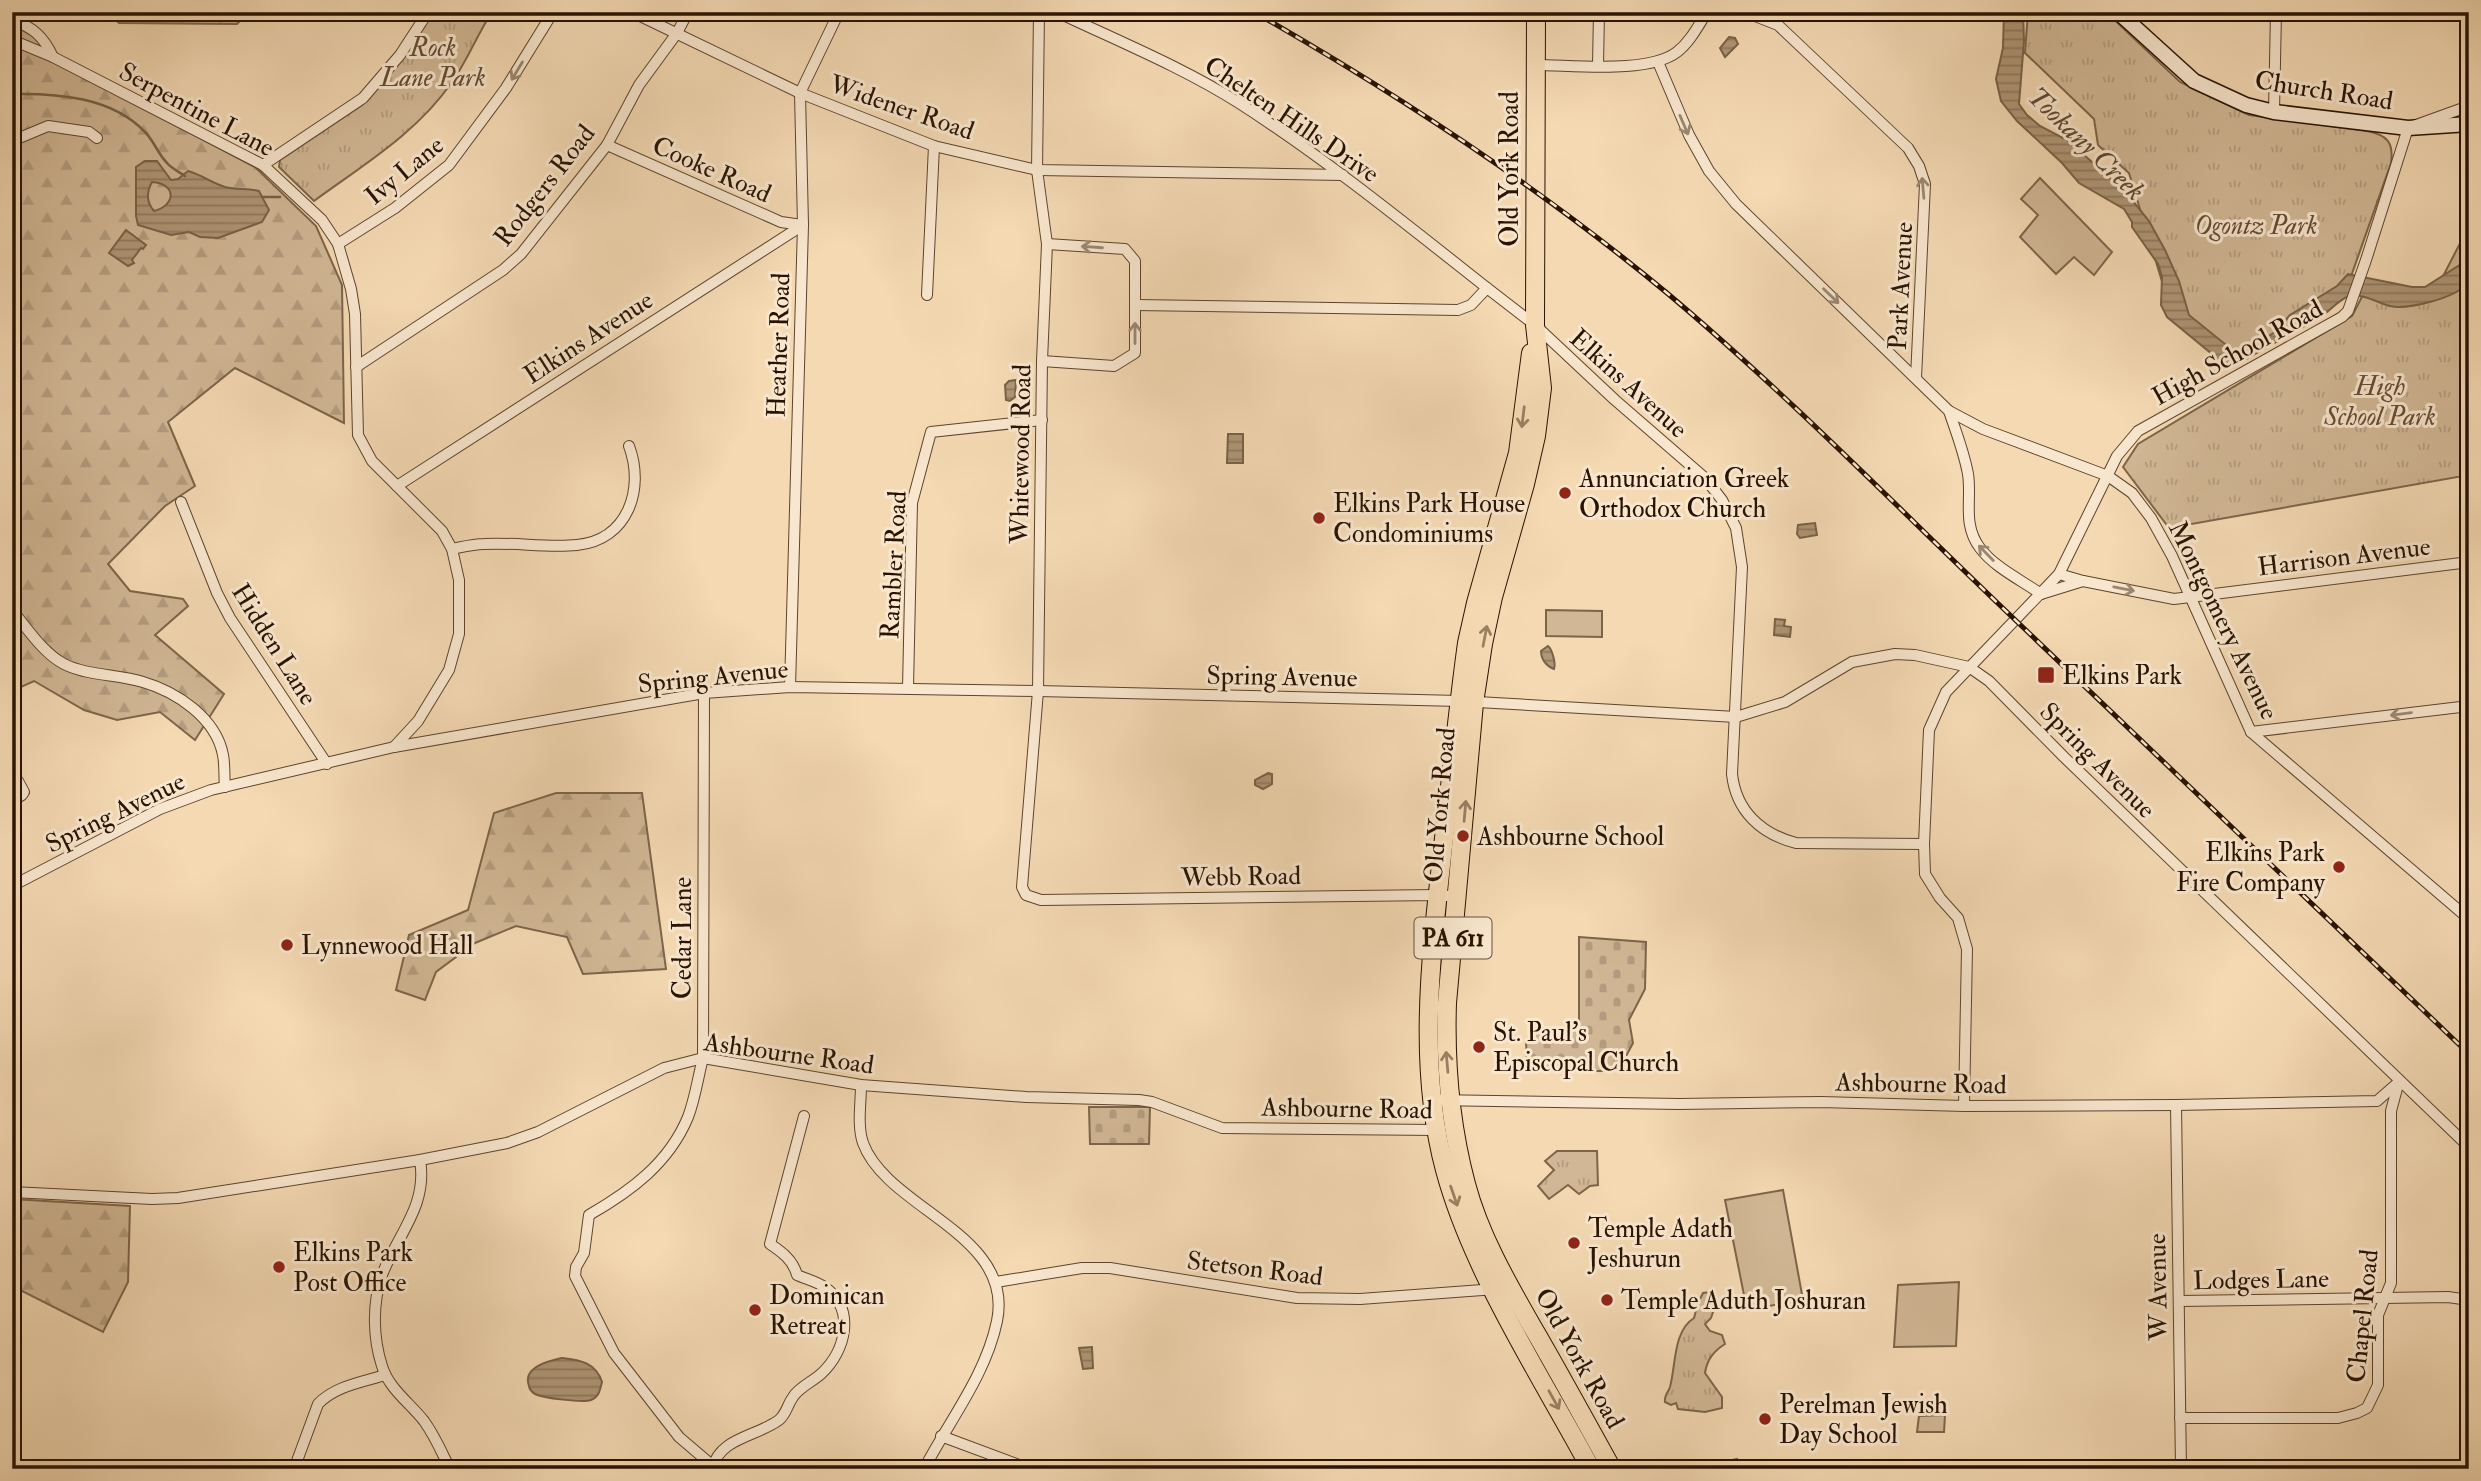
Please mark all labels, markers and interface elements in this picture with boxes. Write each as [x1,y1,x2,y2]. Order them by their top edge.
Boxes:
park label: Rock Lane Park [379,32,486,94]
street label: Chelten Hills Drive [1198,50,1385,190]
street label: Serpentine Lane [113,56,280,165]
one-way arrow [510,60,524,80]
street label: Church Road [2252,64,2395,118]
street label: Widener Road [824,68,978,148]
water label: Tookany Creek [2020,80,2152,209]
street label: Old York Road [1494,91,1526,247]
one-way arrow [1679,114,1692,135]
street label: Rodgers Road [487,118,602,253]
street label: Ivy Lane [359,129,451,212]
street label: Cooke Road [647,130,776,210]
one-way arrow [1916,177,1929,200]
park label: Ogontz Park [2194,210,2318,242]
street label: Park Avenue [1882,221,1920,351]
one-way arrow [1081,240,1104,253]
street label: Heather Road [760,272,798,418]
street label: Elkins Avenue [518,284,659,392]
one-way arrow [1823,287,1840,304]
street label: High School Road [2147,293,2329,413]
one-way arrow [1128,322,1142,345]
street label: Elkins Avenue [1563,322,1694,445]
street label: Whitewood Road [1003,364,1039,545]
park label: High School Park [2323,371,2436,433]
one-way arrow [1516,405,1529,428]
place label: Annunciation Greek Orthodox Church [1578,463,1790,525]
marker: Annunciation Greek Orthodox Church [1557,485,1573,501]
place label: Elkins Park House Condominiums [1333,488,1525,550]
street label: Rambler Road [874,490,914,640]
marker: Elkins Park House Condominiums [1311,510,1327,526]
street label: Montgomery Avenue [2161,516,2285,725]
street label: Harrison Avenue [2256,531,2432,583]
one-way arrow [1978,545,1995,562]
street label: Hidden Lane [224,578,324,711]
one-way arrow [2112,583,2135,596]
one-way arrow [1478,625,1492,648]
street label: Spring Avenue [636,653,790,702]
street label: Spring Avenue [1206,660,1358,695]
place label: Elkins Park [2062,660,2182,692]
marker: Elkins Park [2036,665,2056,685]
street label: Spring Avenue [2032,696,2162,826]
one-way arrow [2390,708,2413,721]
street label: Old York Road [1417,726,1463,884]
street label: Spring Avenue [41,765,191,861]
one-way arrow [1459,800,1472,823]
place label: Ashbourne School [1476,821,1665,853]
marker: Ashbourne School [1455,828,1471,844]
place label: Elkins Park Fire Company [2176,837,2326,900]
marker: Elkins Park Fire Company [2331,859,2347,875]
street label: Webb Road [1180,860,1302,894]
street label: Cedar Lane [667,877,699,999]
road number: PA 611 [1414,918,1492,958]
place label: Lynnewood Hall [301,930,474,962]
marker: Lynnewood Hall [279,937,295,953]
place label: St. Paul's Episcopal Church [1493,1017,1679,1080]
street label: Ashbourne Road [701,1026,876,1082]
marker: St. Paul's Episcopal Church [1471,1039,1487,1055]
one-way arrow [1440,1051,1453,1074]
street label: Ashbourne Road [1834,1066,2007,1101]
street label: Ashbourne Road [1260,1091,1433,1126]
one-way arrow [1448,1185,1461,1207]
place label: Temple Adath Jeshurun [1587,1213,1733,1275]
street label: W Avenue [2141,1233,2175,1342]
marker: Temple Adath Jeshurun [1566,1235,1582,1251]
place label: Elkins Park Post Office [293,1237,413,1299]
street label: Stetson Road [1185,1245,1325,1293]
street label: Chapel Road [2340,1248,2387,1384]
marker: Elkins Park Post Office [271,1259,287,1275]
street label: Lodges Lane [2193,1263,2329,1297]
place label: Dominican Retreat [769,1280,885,1342]
street label: Old York Road [1527,1283,1631,1434]
place label: Temple Aduth Joshuran [1621,1285,1866,1318]
marker: Temple Aduth Joshuran [1599,1292,1615,1308]
marker: Dominican Retreat [747,1302,763,1318]
one-way arrow [1547,1389,1561,1410]
place label: Perelman Jewish Day School [1779,1389,1948,1451]
marker: Perelman Jewish Day School [1757,1411,1773,1427]

